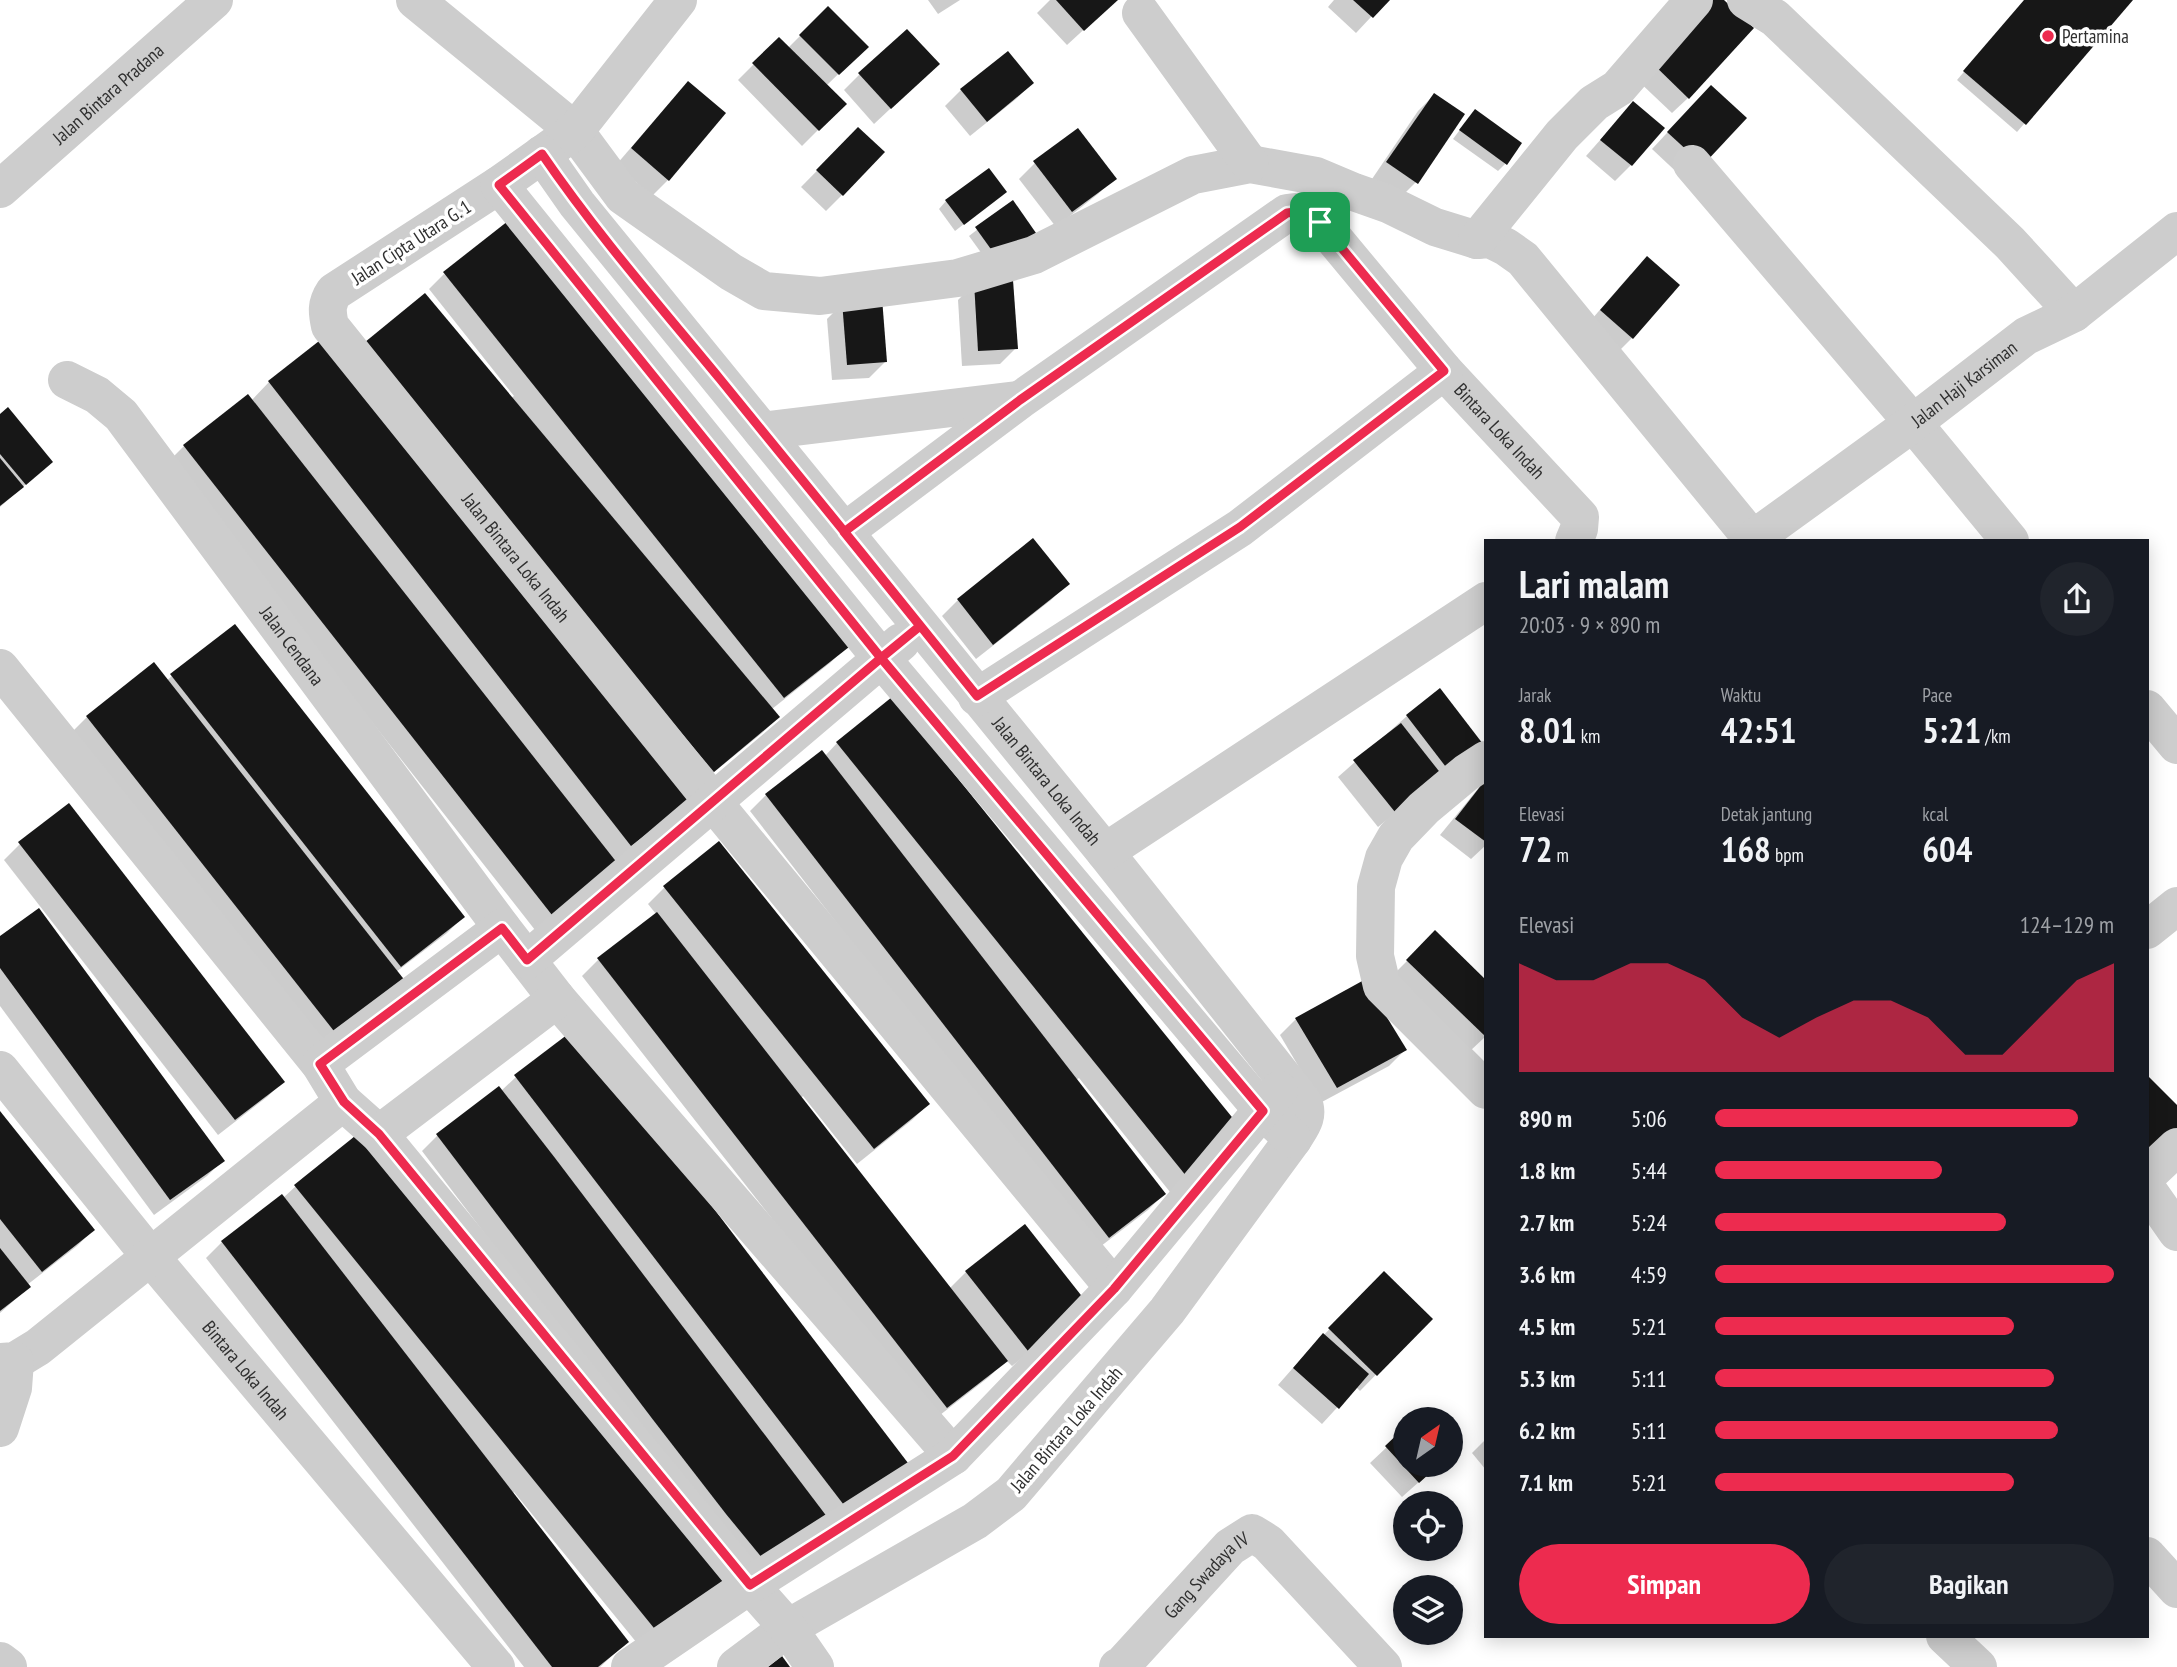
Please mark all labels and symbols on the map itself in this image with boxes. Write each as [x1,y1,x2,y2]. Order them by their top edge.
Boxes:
place label: Pertamina [2062,24,2129,48]
marker: Pertamina [2040,28,2056,44]
street label: Jalan Bintara Pradana [47,38,169,150]
pin [1290,192,1350,252]
street label: Jalan Cipta Utara G. 1 [346,194,475,290]
street label: Jalan Haji Karsiman [1905,335,2022,433]
street label: Bintara Loka Indah [1449,378,1550,484]
street label: Jalan Bintara Loka Indah [456,487,575,627]
street label: Jalan Cendana [254,600,330,690]
street label: Jalan Bintara Loka Indah [987,711,1106,850]
street label: Bintara Loka Indah [197,1315,295,1425]
street label: Jalan Bintara Loka Indah [1004,1361,1127,1498]
north arrow [1393,1407,1463,1477]
street label: Gang Swadaya IV [1159,1526,1253,1623]

